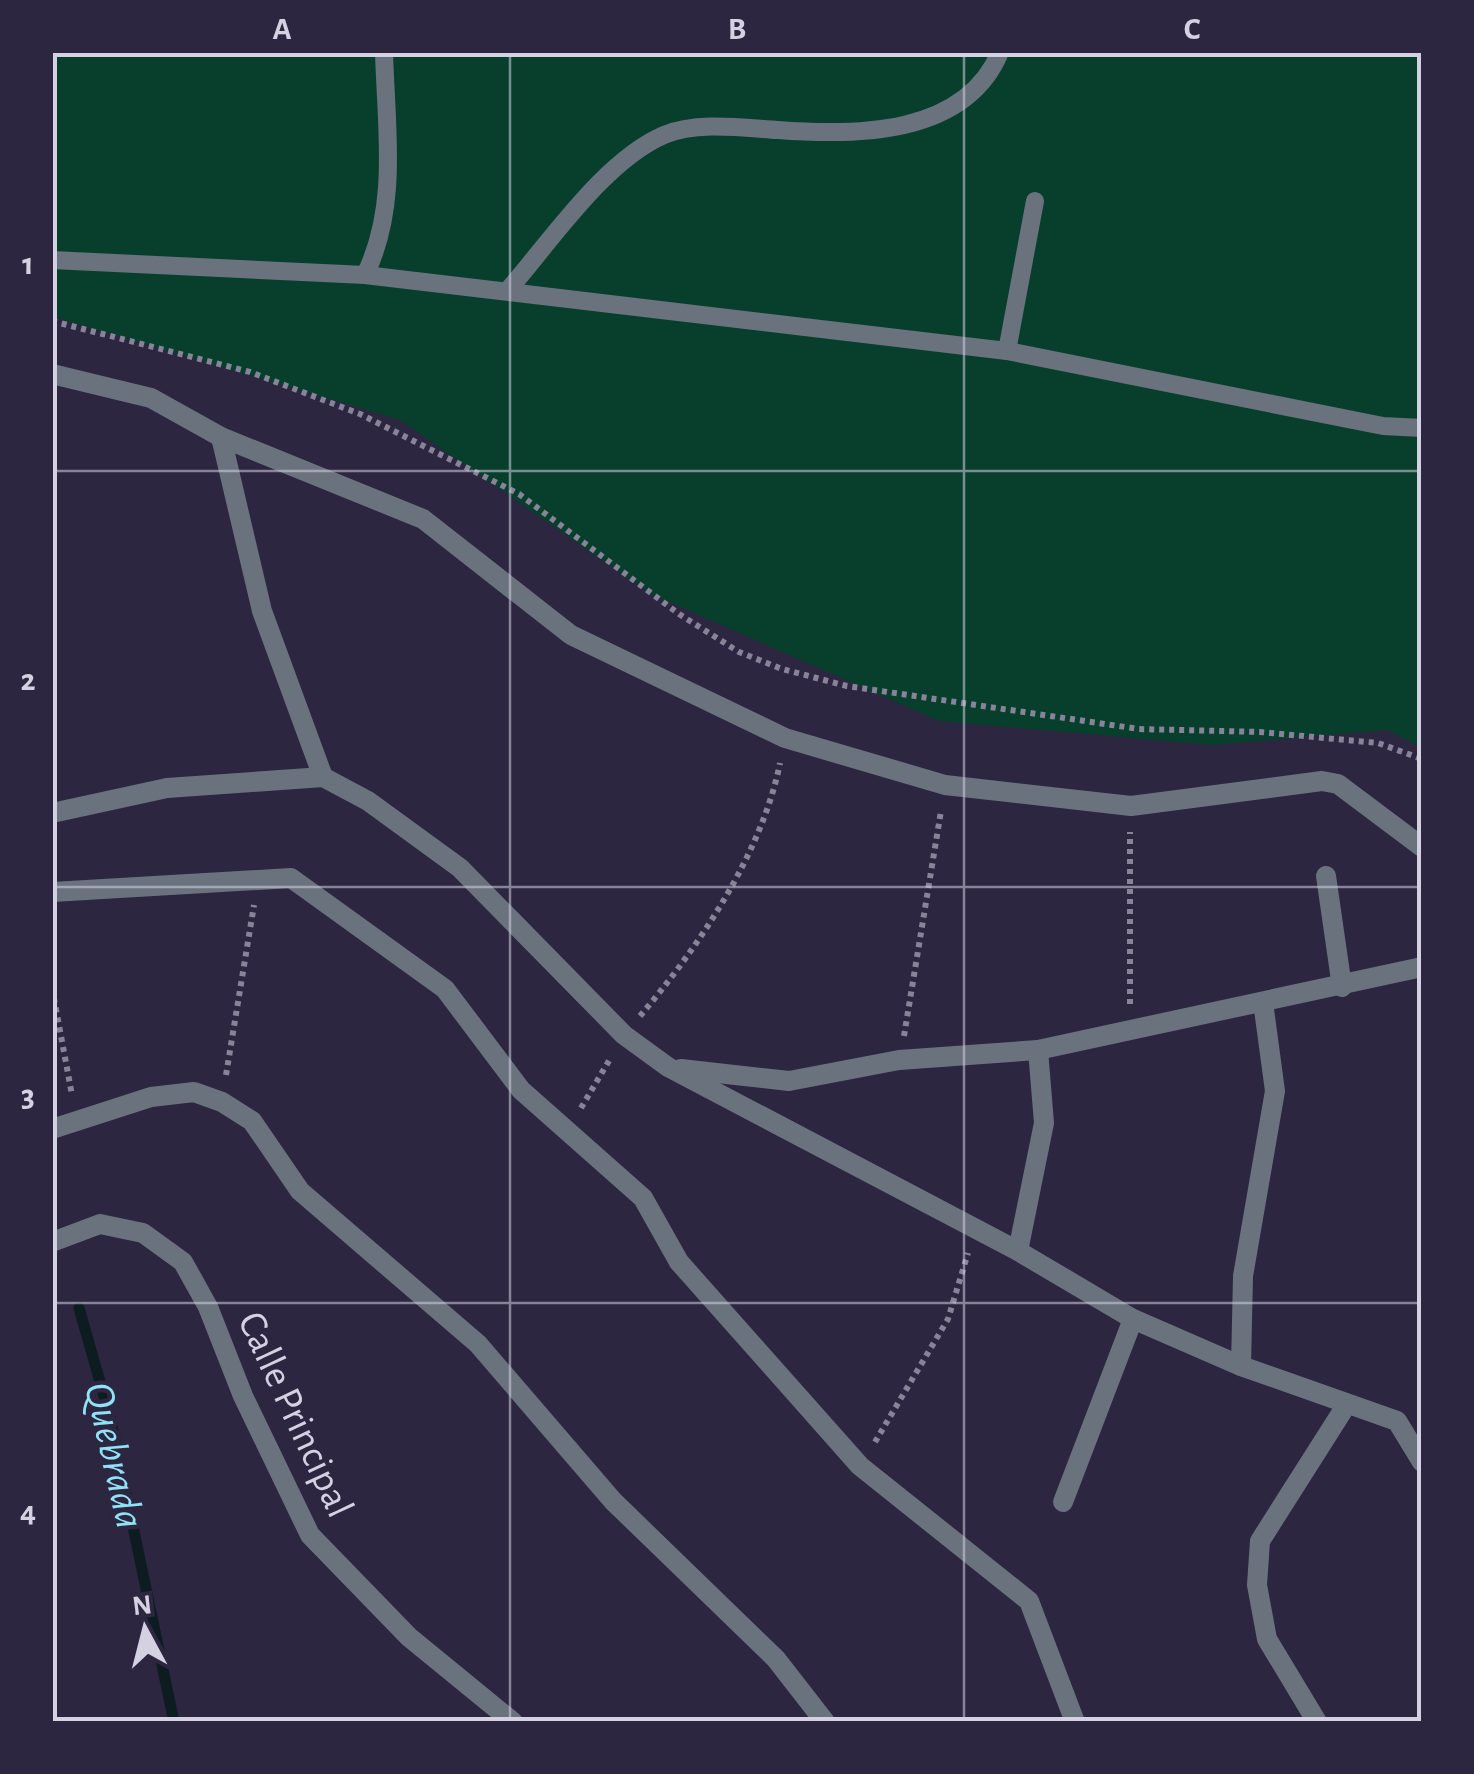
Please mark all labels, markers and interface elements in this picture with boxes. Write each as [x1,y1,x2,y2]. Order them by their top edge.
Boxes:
text: A [272,13,292,45]
text: B [728,13,746,45]
text: C [1184,13,1201,45]
text: 1 [22,248,34,280]
text: 2 [20,664,36,696]
text: 3 [21,1080,35,1112]
street label: Calle Principal [230,1306,360,1524]
water label: Quebrada [77,1378,151,1533]
text: 4 [20,1496,36,1528]
north arrow [95,1579,195,1679]
text: N [131,1591,154,1621]

